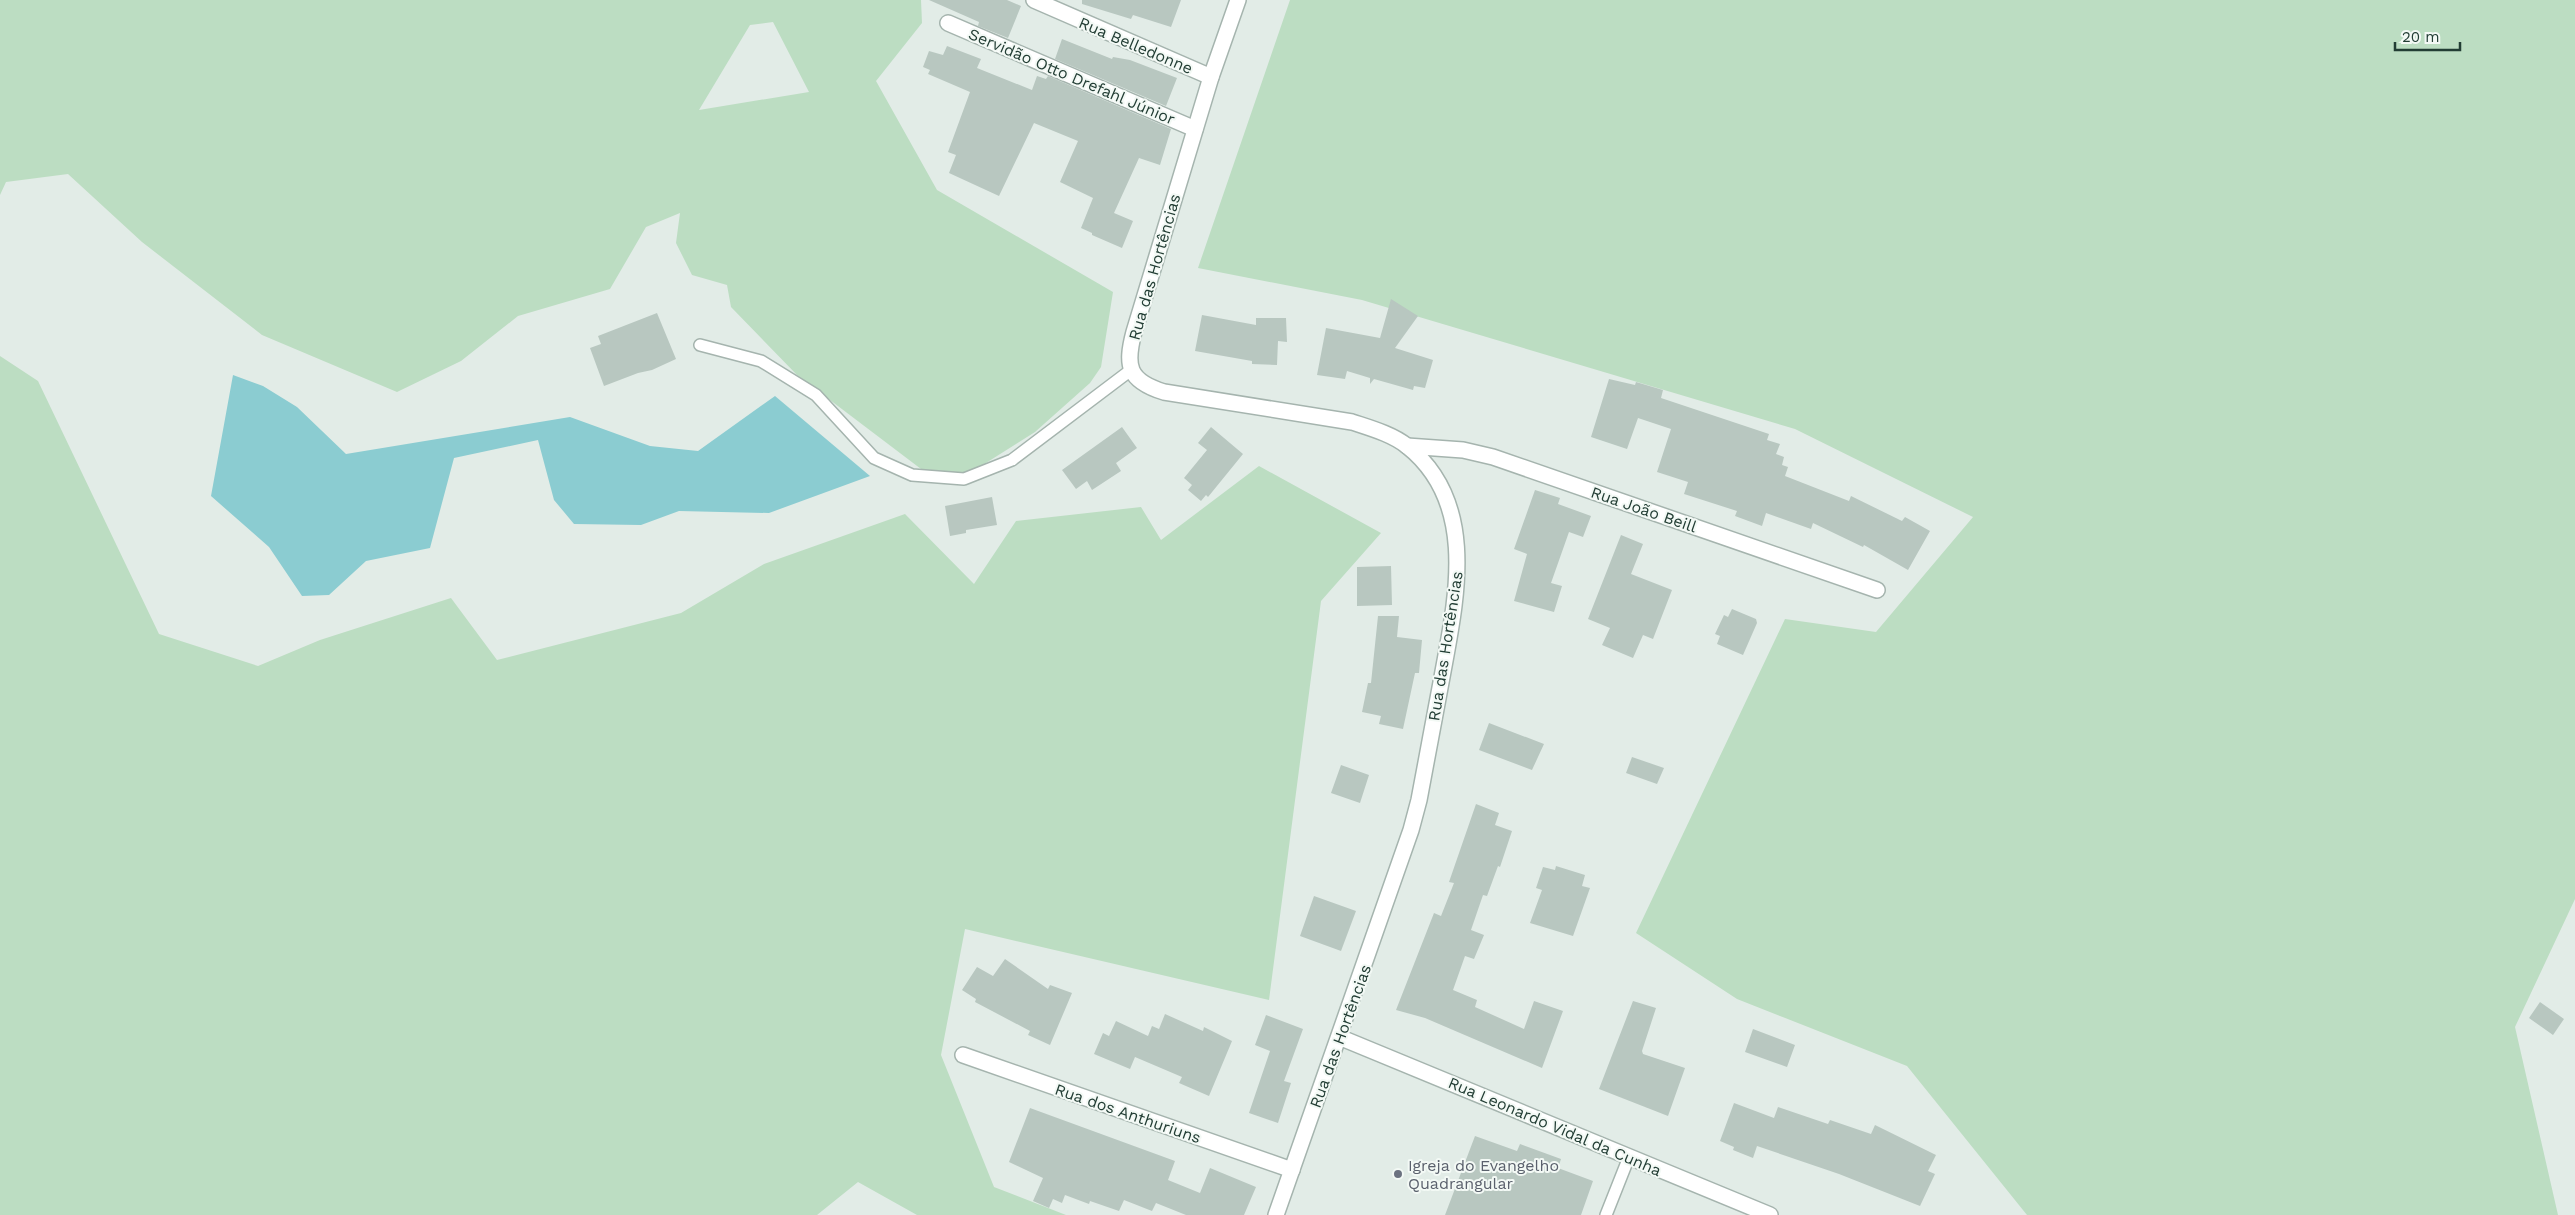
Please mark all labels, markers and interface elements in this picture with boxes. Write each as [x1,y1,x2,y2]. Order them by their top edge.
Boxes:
street label: Rua Belledonne [1076,13,1196,78]
scale bar [2395,20,2460,52]
street label: Servidão Otto Drefahl Júnior [966,24,1178,129]
text: 20 m [2402,28,2440,46]
street label: Rua das Hortências [1125,192,1184,342]
street label: Rua João Beill [1589,483,1699,536]
street label: Rua das Hortências [1424,570,1467,722]
street label: Rua das Hortências [1306,962,1375,1110]
street label: Rua Leonardo Vidal da Cunha [1445,1073,1664,1180]
street label: Rua dos Anthuriuns [1052,1080,1203,1147]
place label: Igreja do Evangelho Quadrangular [1408,1156,1559,1193]
marker: Igreja do Evangelho Quadrangular [1392,1168,1404,1180]

